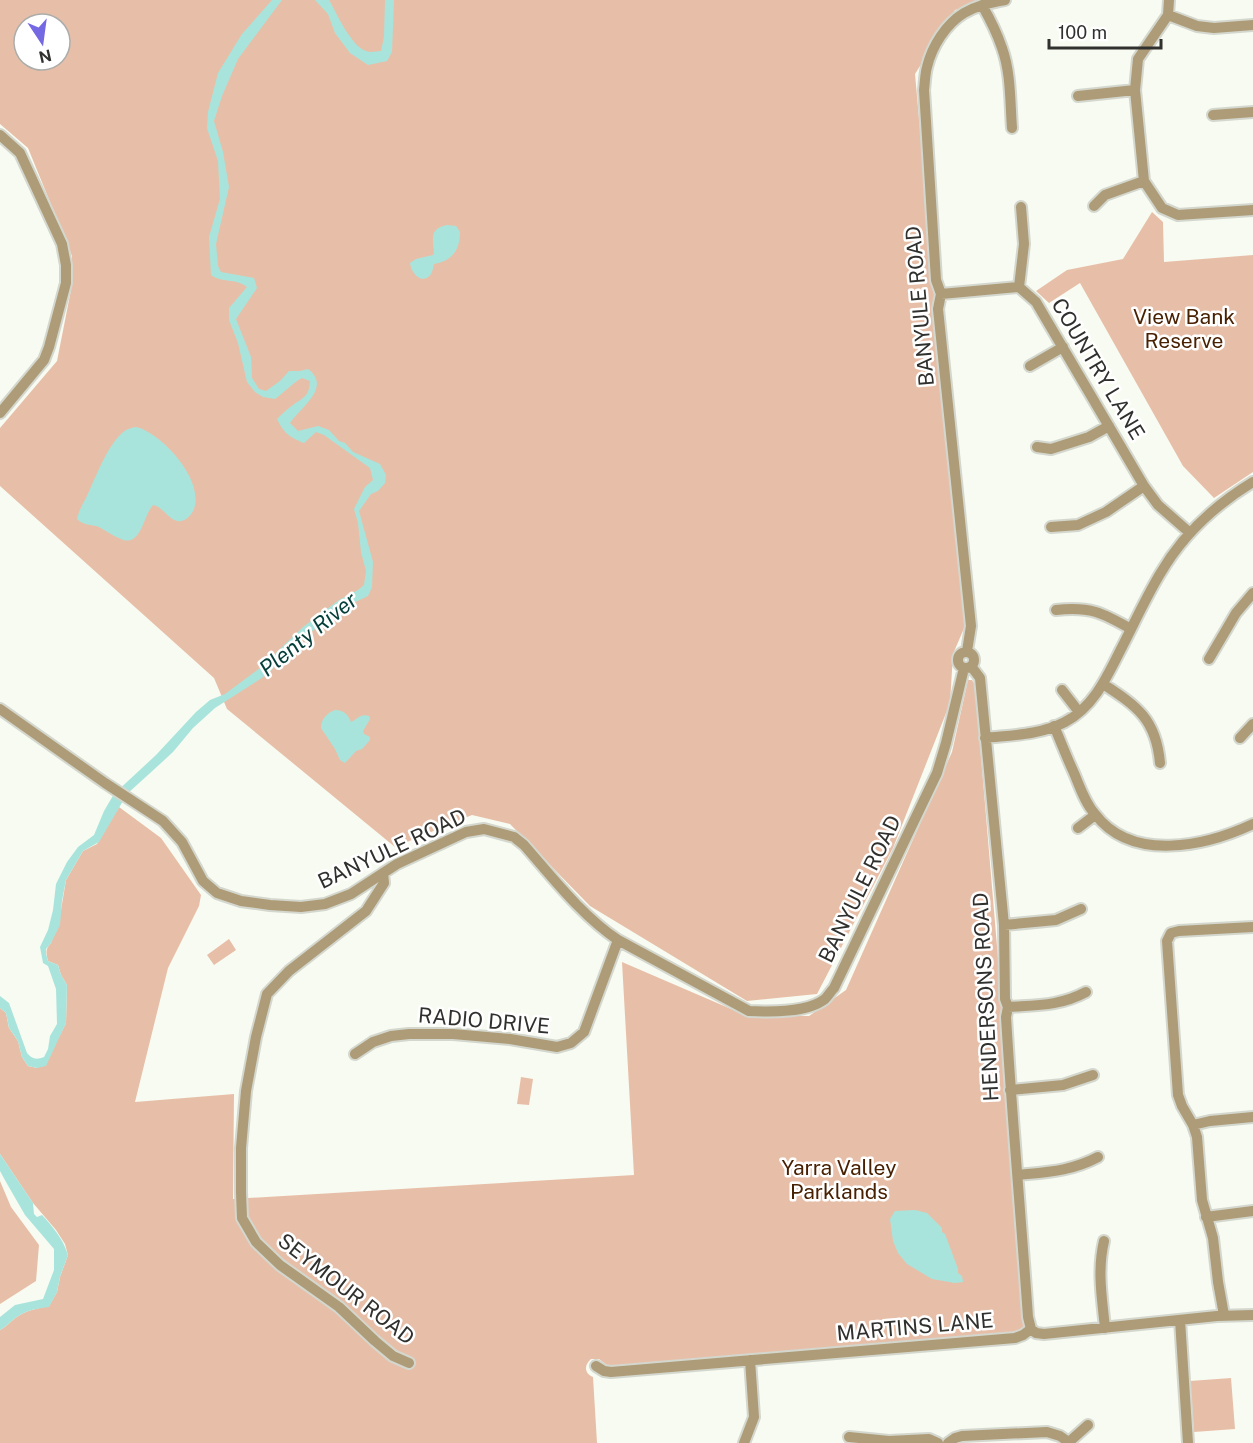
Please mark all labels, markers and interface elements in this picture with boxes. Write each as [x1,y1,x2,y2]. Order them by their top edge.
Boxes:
north arrow [12,12,72,72]
scale bar [1049,12,1162,50]
text: 100 m [1058,22,1107,43]
text: N [37,45,53,67]
street label: BANYULE ROAD [900,225,939,387]
street label: COUNTRY LANE [1046,294,1150,444]
park label: View Bank Reserve [1133,304,1235,353]
water label: Plenty River [254,586,363,681]
street label: BANYULE ROAD [314,803,470,894]
street label: BANYULE ROAD [813,811,906,966]
street label: HENDERSONS ROAD [968,892,1003,1102]
street label: RADIO DRIVE [417,1002,551,1039]
park label: Yarra Valley Parklands [782,1155,896,1204]
street label: SEYMOUR ROAD [273,1228,419,1350]
street label: MARTINS LANE [836,1307,994,1346]

